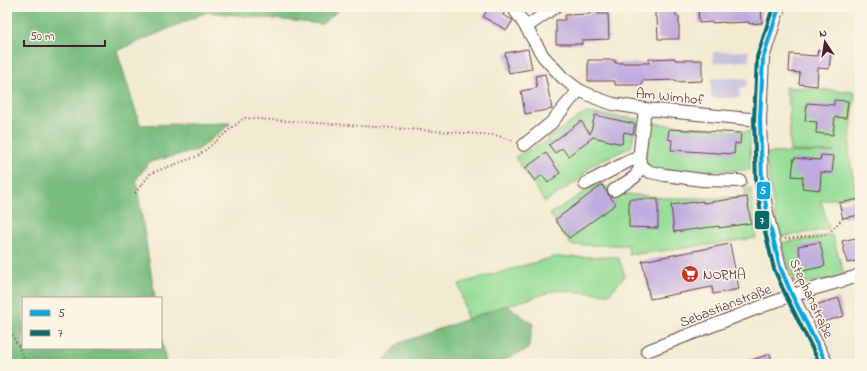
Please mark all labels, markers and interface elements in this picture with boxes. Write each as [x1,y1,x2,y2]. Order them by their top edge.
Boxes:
scale bar [24,22,105,48]
north arrow [805,22,845,62]
text: N [818,25,828,42]
text: 50 m [30,28,54,46]
street label: Am Wimhof [635,83,705,112]
line badge: 5 [756,181,771,200]
text: 5 [760,183,767,199]
line badge: 7 [754,210,770,230]
text: 7 [760,213,765,229]
street label: Stephanstraße [783,255,839,343]
supermarket icon: NORMA [680,264,700,284]
place label: NORMA [703,265,746,286]
street label: Sebastianstraße [677,279,775,333]
legend [22,297,162,349]
text: 5 [58,305,65,323]
text: 7 [58,325,63,343]

